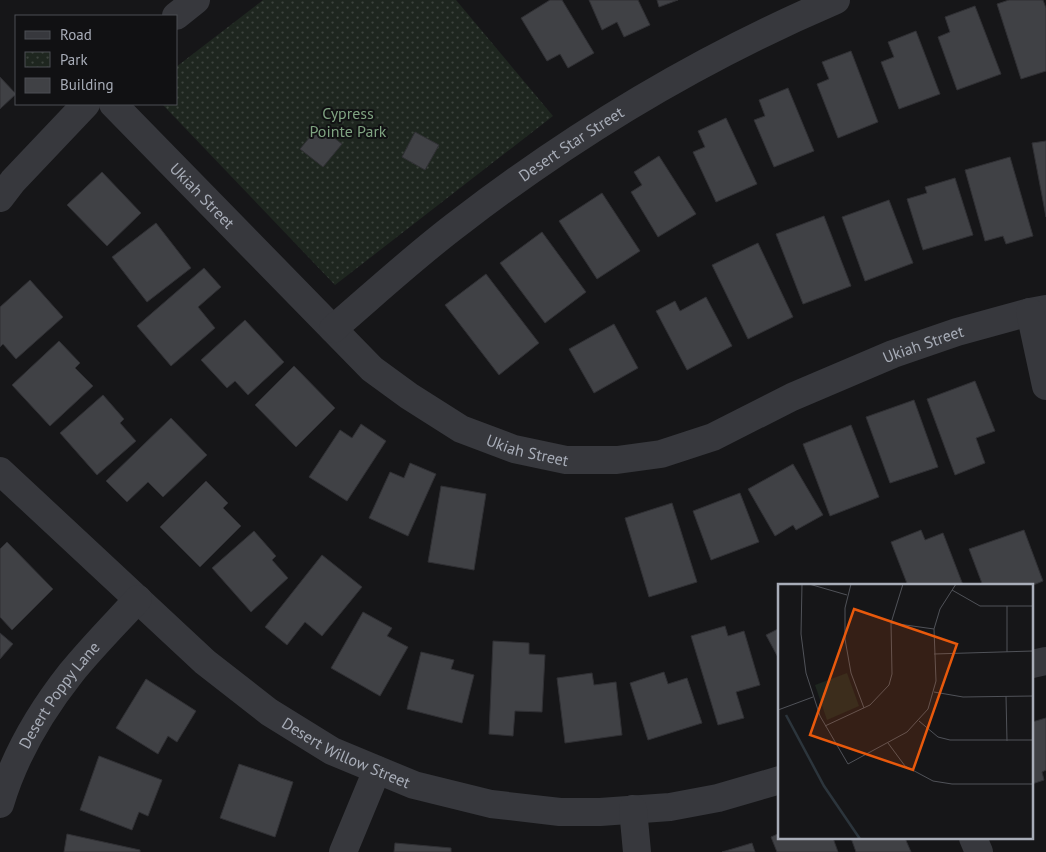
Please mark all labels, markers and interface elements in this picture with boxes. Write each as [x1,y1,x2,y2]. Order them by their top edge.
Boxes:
legend [15,15,178,105]
text: Road [60,25,92,44]
text: Park [60,50,88,69]
text: Building [60,75,114,94]
street label: Desert Star Street [515,102,628,186]
park label: Cypress Pointe Park [309,103,387,141]
street label: Ukiah Street [166,158,239,233]
street label: Ukiah Street [880,321,966,367]
street label: Ukiah Street [484,429,571,470]
inset map [778,584,1034,840]
street label: Desert Poppy Lane [14,637,104,752]
street label: Desert Willow Street [278,713,414,793]

